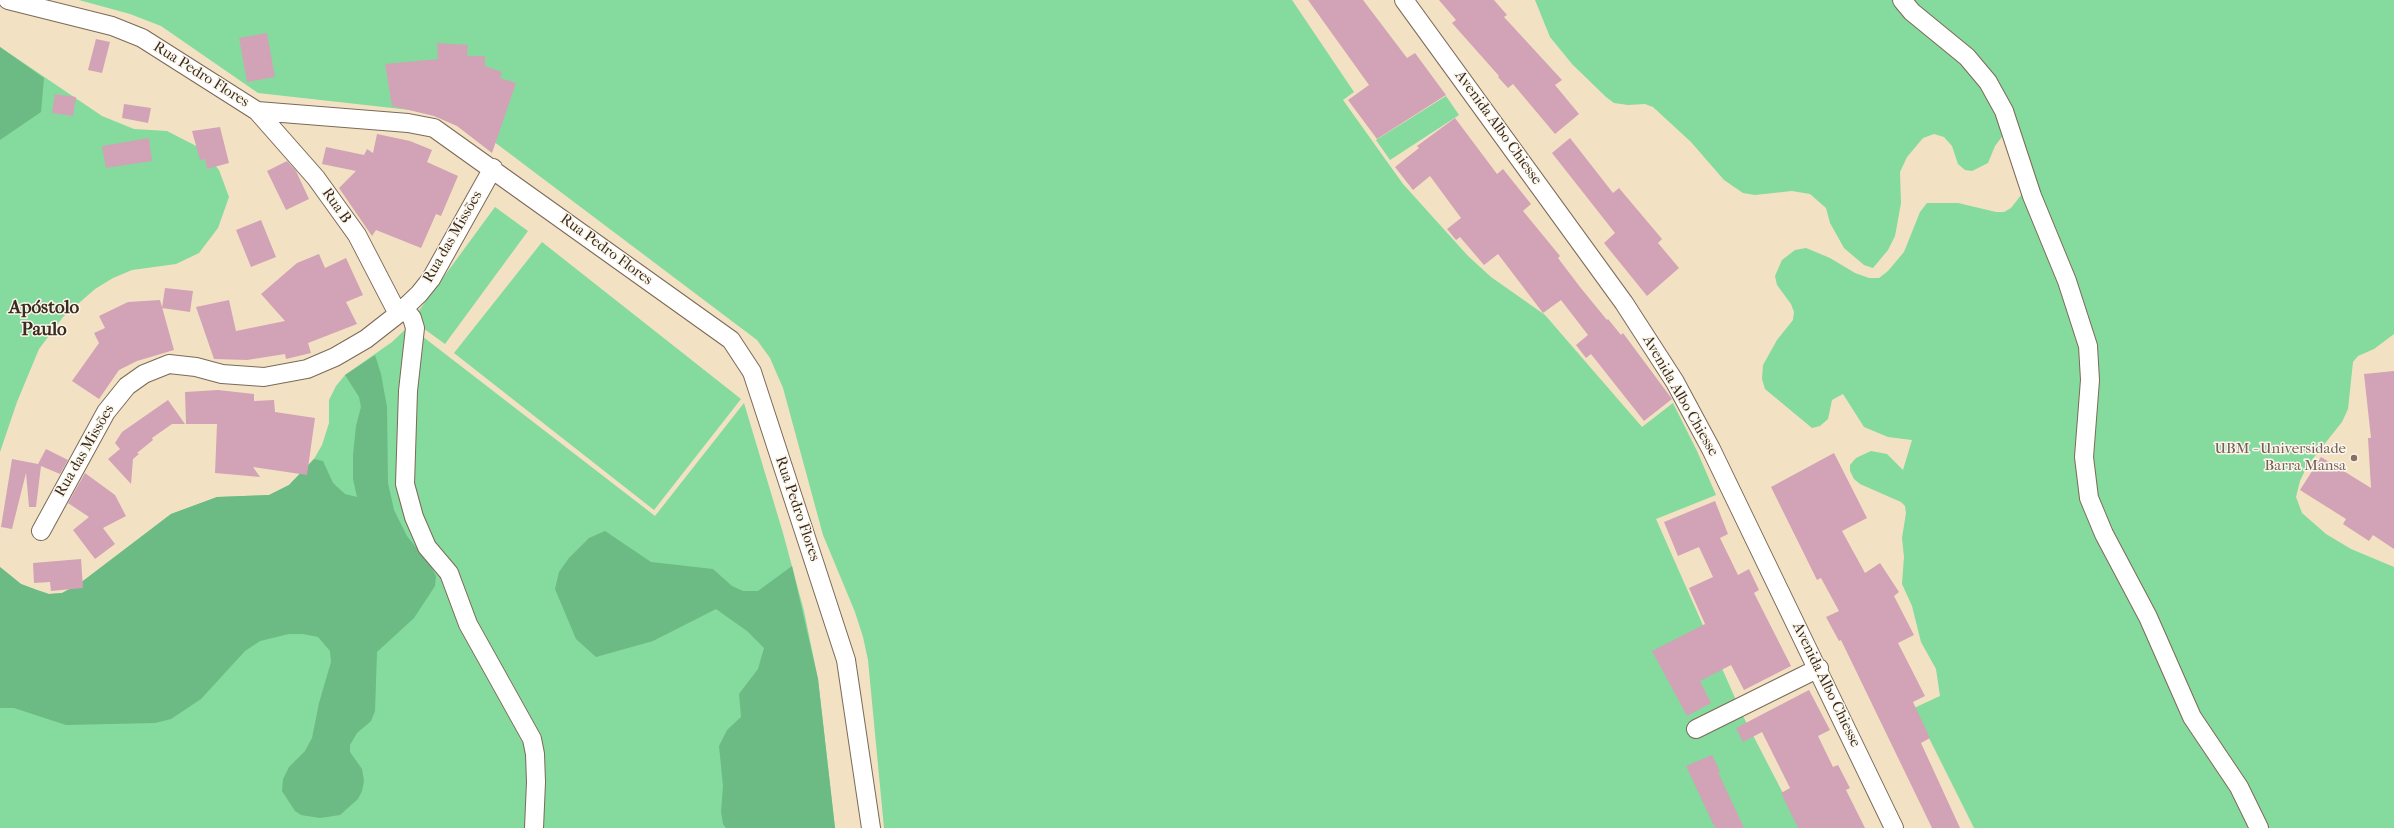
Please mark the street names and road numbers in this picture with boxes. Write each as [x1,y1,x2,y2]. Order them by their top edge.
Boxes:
street label: Rua Pedro Flores [150,38,252,112]
street label: Avenida Albo Chiesse [1451,67,1545,189]
street label: Rua B [317,185,355,227]
street label: Rua das Missões [419,188,487,286]
street label: Rua Pedro Flores [556,210,656,290]
street label: Avenida Albo Chiesse [1638,332,1722,460]
street label: Rua das Missões [51,402,119,500]
street label: Rua Pedro Flores [771,454,823,564]
street label: Avenida Albo Chiesse [1788,620,1864,750]

